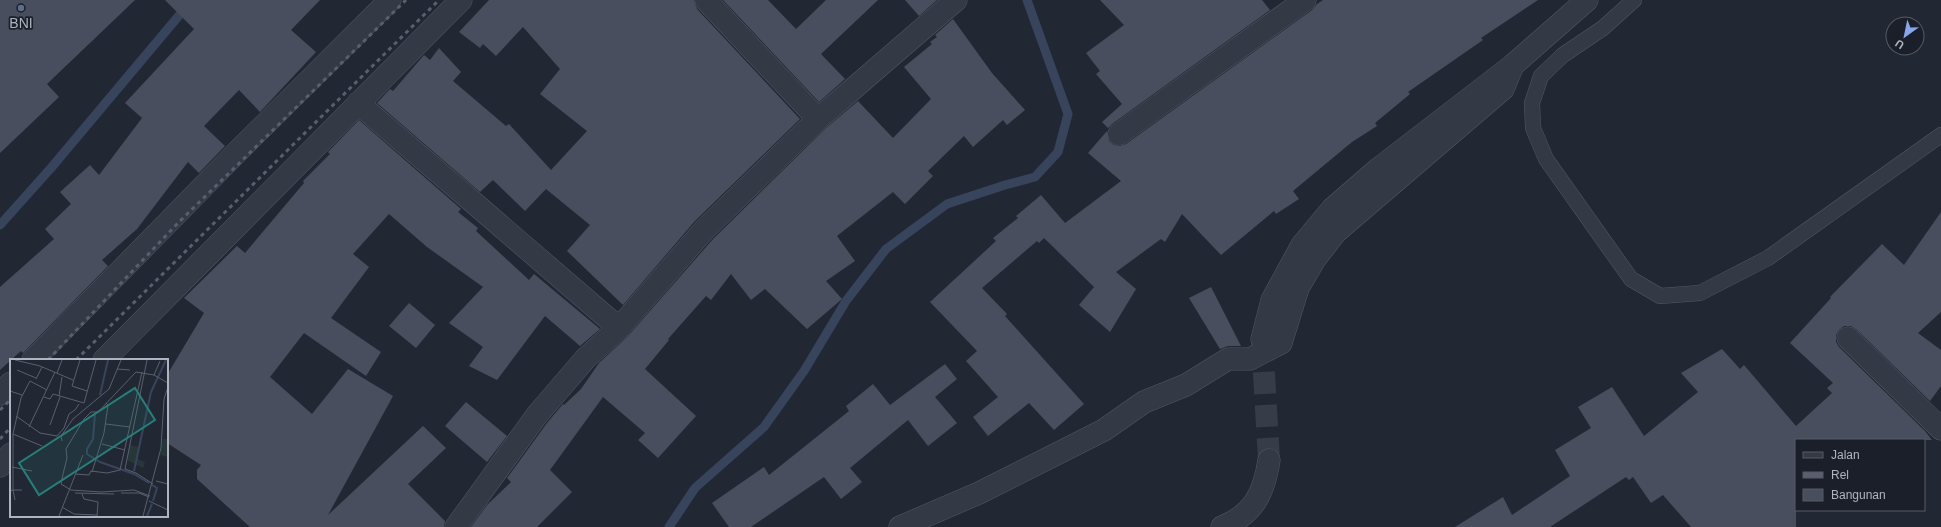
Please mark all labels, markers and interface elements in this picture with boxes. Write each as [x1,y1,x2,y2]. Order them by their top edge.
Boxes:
marker: BNI [16,3,26,13]
place label: BNI [9,15,33,31]
north arrow [1885,16,1925,56]
text: U [1893,37,1906,52]
inset map [10,359,168,517]
legend [1795,439,1925,511]
text: Jalan [1831,448,1860,462]
text: Rel [1831,468,1849,482]
text: Bangunan [1831,488,1886,502]

